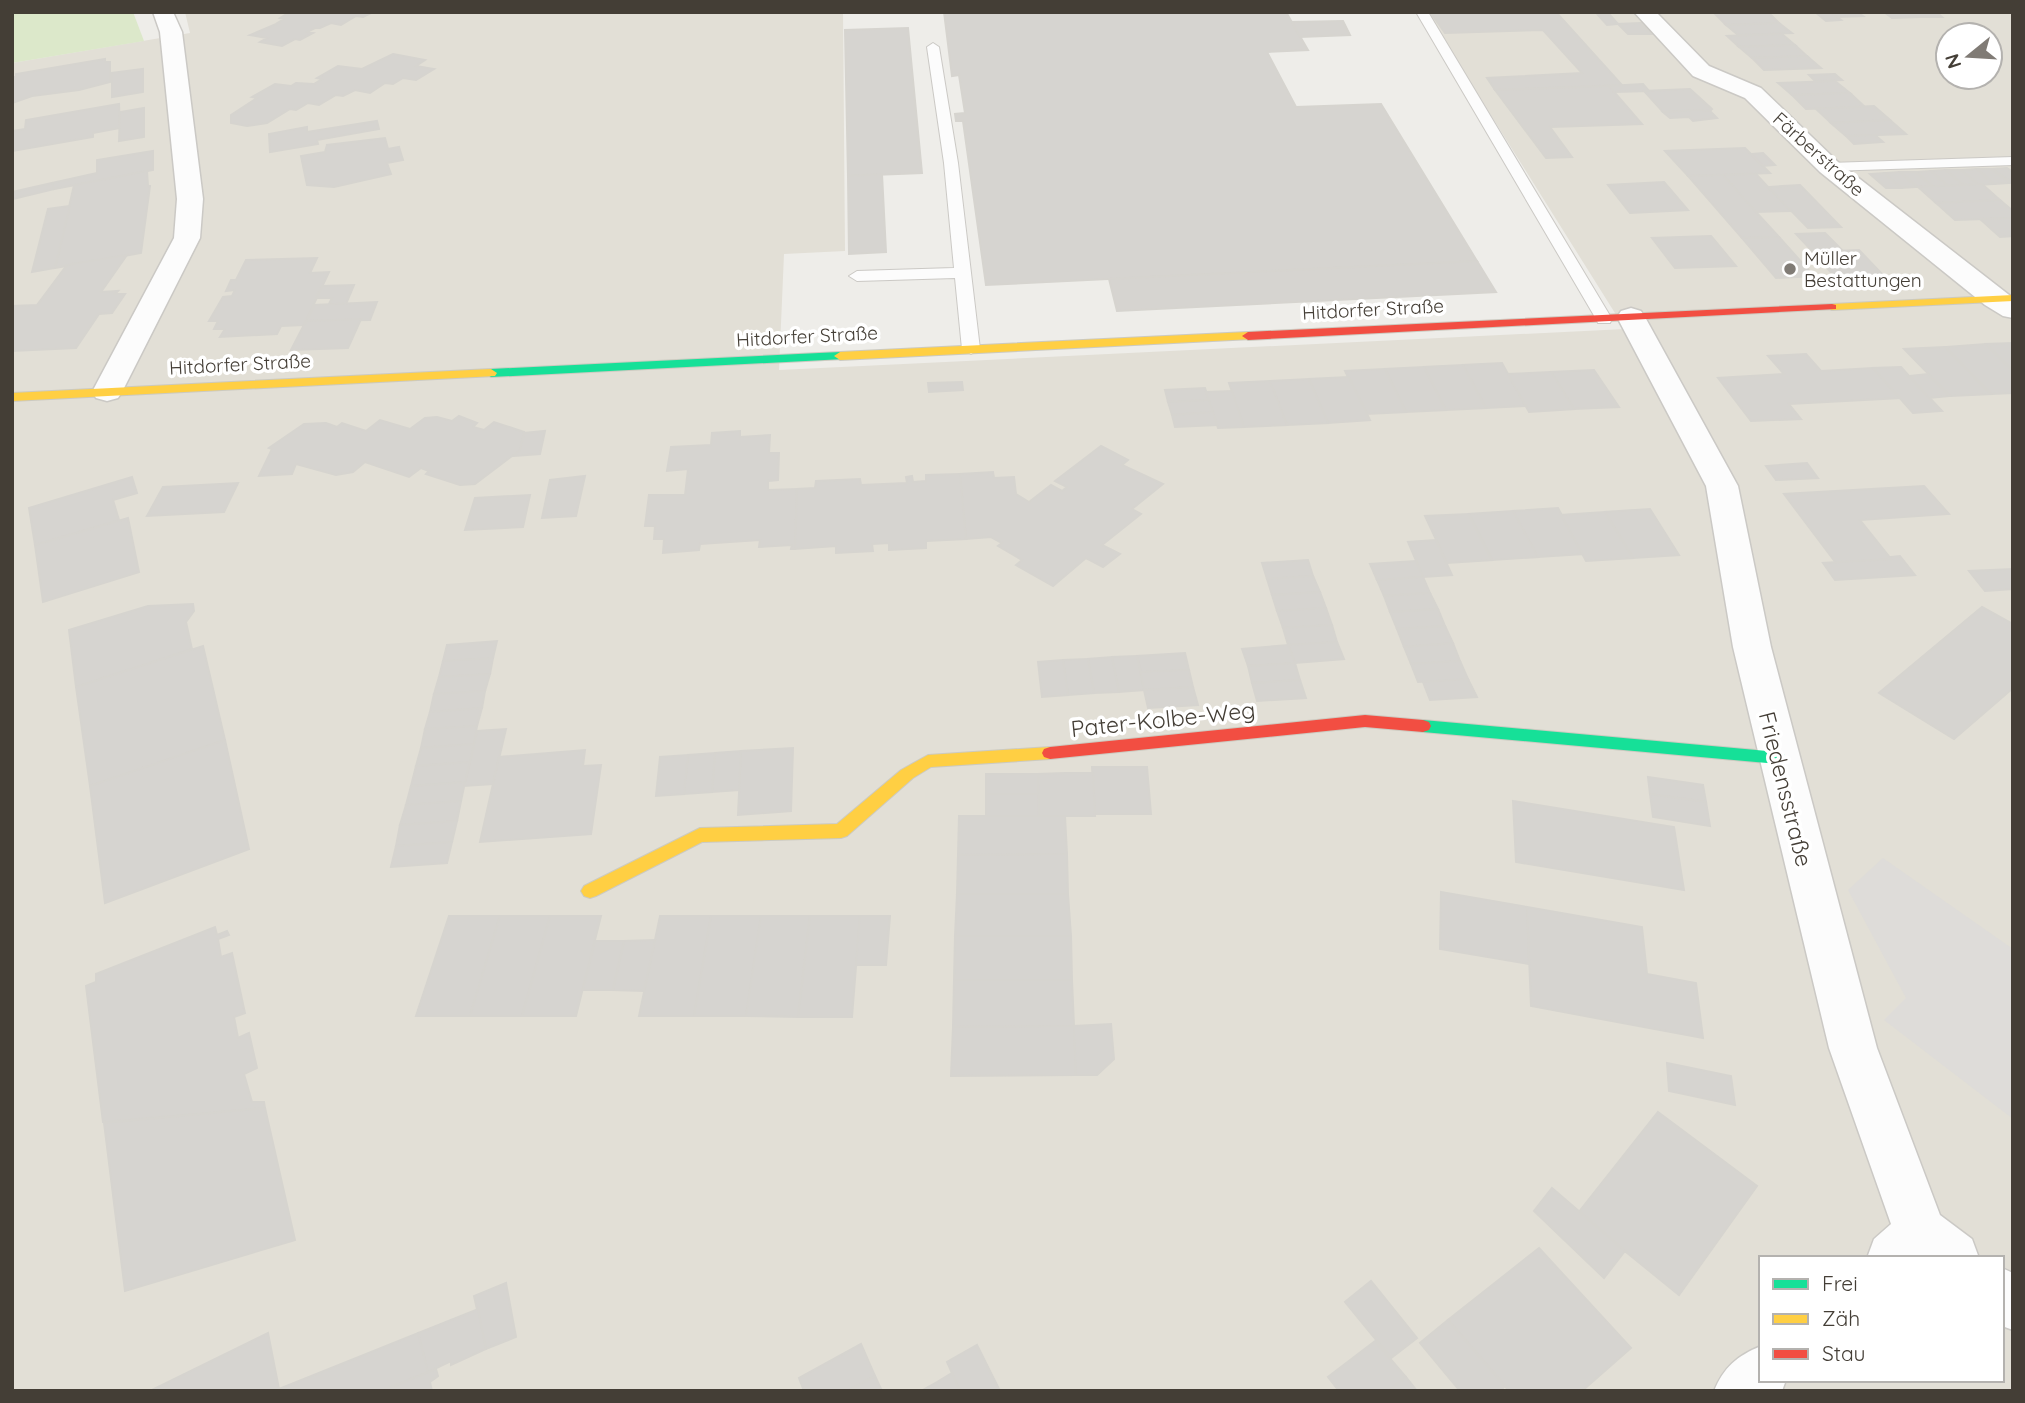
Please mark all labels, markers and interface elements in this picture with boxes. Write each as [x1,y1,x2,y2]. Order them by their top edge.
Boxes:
north arrow [1934,21,2004,91]
text: N [1939,51,1966,72]
street label: Färberstraße [1768,107,1870,201]
place label: Müller Bestattungen [1804,246,1922,292]
marker: Müller Bestattungen [1782,261,1798,277]
street label: Hitdorfer Straße [1302,293,1444,325]
street label: Hitdorfer Straße [736,320,878,352]
street label: Hitdorfer Straße [169,348,311,380]
street label: Pater-Kolbe-Weg [1069,695,1257,743]
street label: Friedensstraße [1753,709,1819,869]
legend [1759,1256,2004,1382]
text: Frei [1822,1270,1858,1296]
text: Zäh [1822,1305,1860,1331]
text: Stau [1822,1340,1865,1366]

